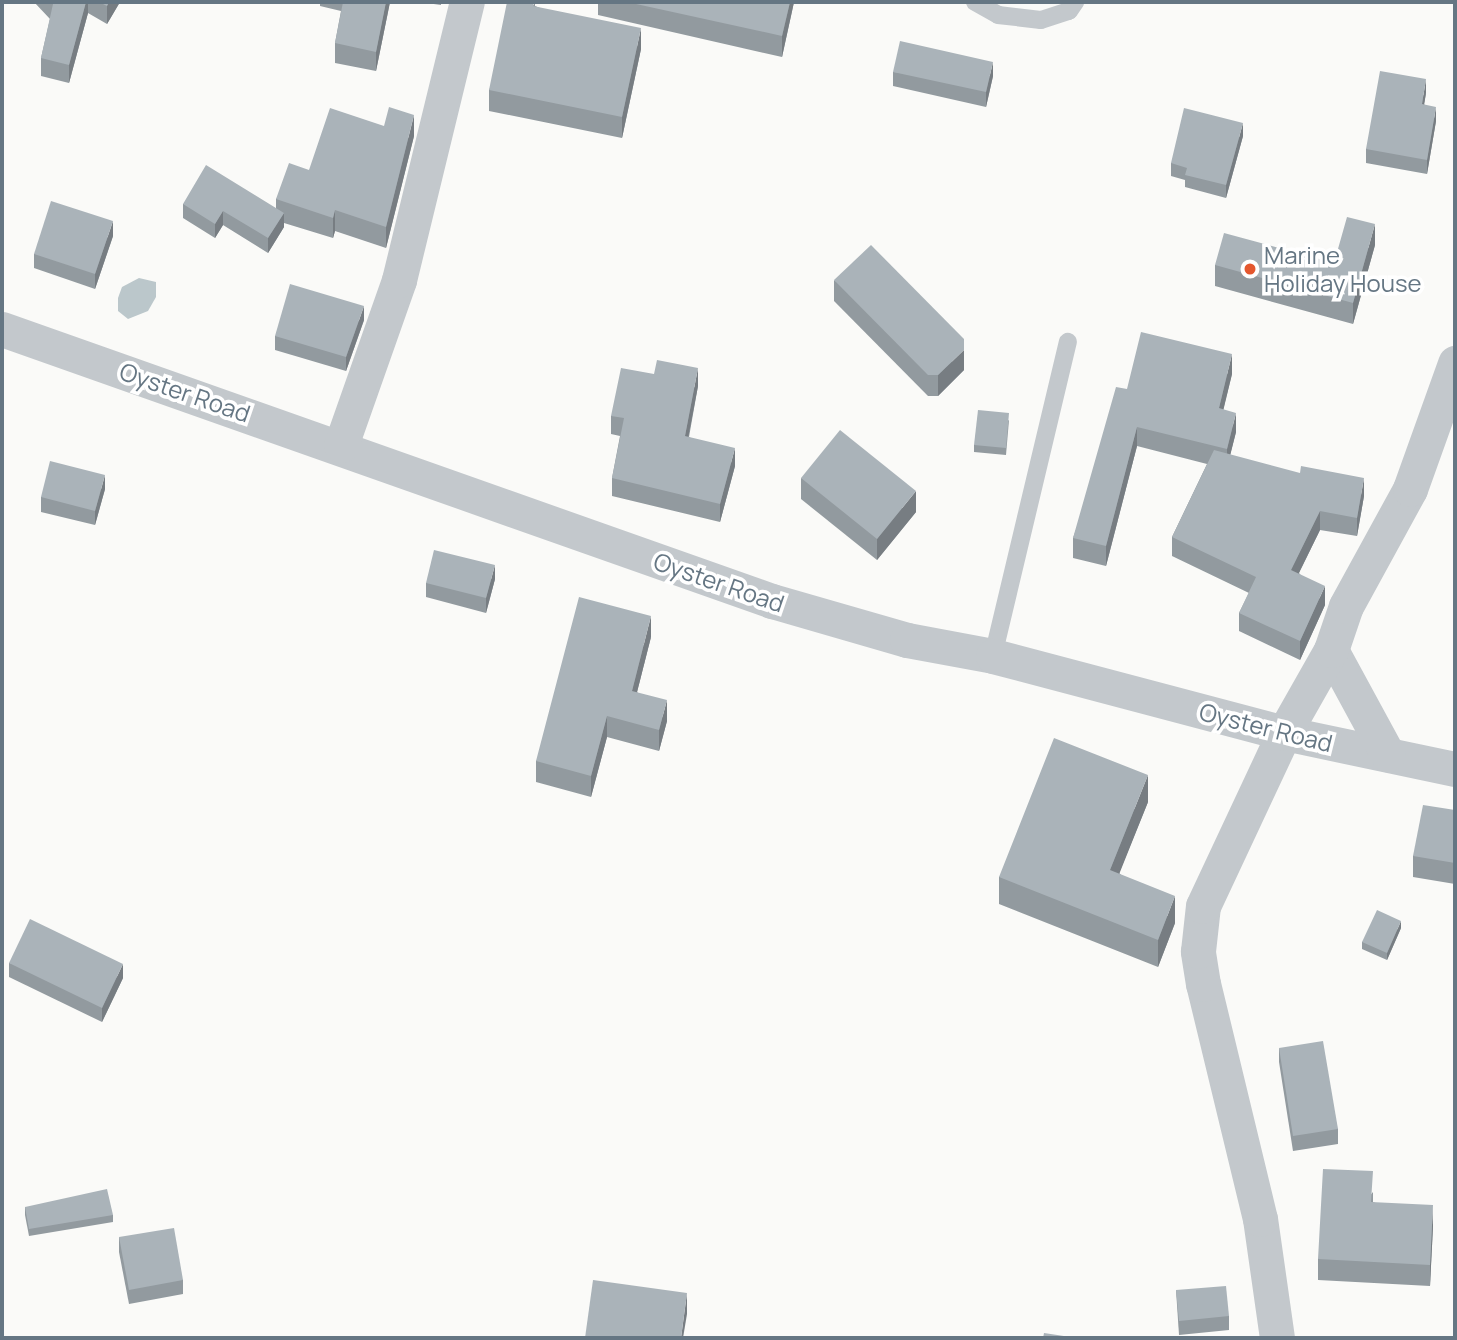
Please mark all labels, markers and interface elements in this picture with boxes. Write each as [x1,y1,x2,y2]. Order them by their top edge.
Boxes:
place label: Marine Holiday House [1264,241,1422,297]
marker: Marine Holiday House [1242,261,1258,277]
street label: Oyster Road [116,356,254,428]
street label: Oyster Road [650,546,788,618]
street label: Oyster Road [1196,697,1336,757]

